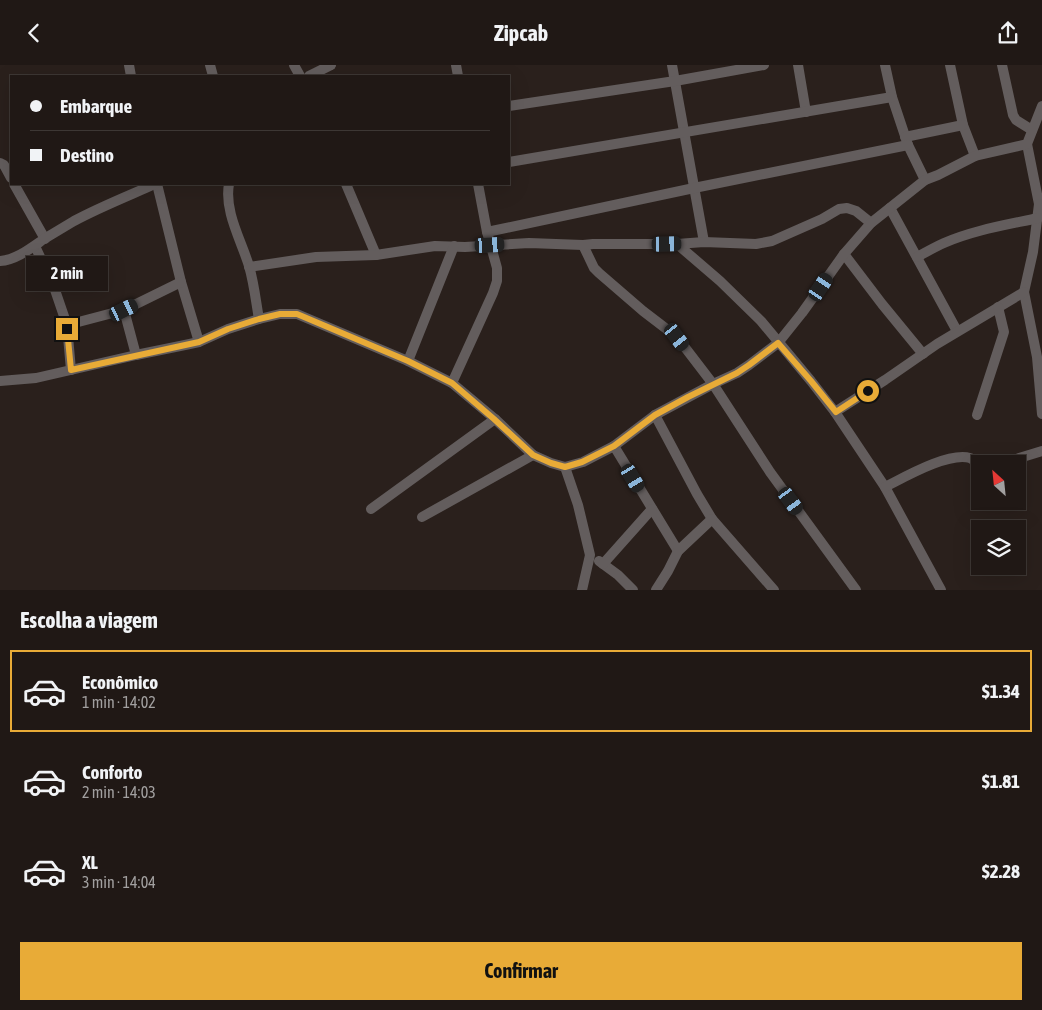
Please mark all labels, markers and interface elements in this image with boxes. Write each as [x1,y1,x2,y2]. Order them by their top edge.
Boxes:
icon: back [20,19,48,47]
icon: share [994,19,1022,47]
text: Zipcab [494,20,548,46]
text: Embarque [60,95,132,117]
text: Destino [60,144,114,166]
car [651,236,682,252]
car [474,237,505,253]
callout: 2 min [26,257,108,291]
text: 2 min [51,264,83,282]
car [806,270,835,304]
car [107,297,140,323]
route end [56,318,78,340]
car [661,321,692,353]
route start [857,380,879,402]
north arrow [971,455,1026,510]
map controls [971,455,1026,575]
car [618,461,647,495]
car [776,484,805,518]
button: layers [971,520,1026,575]
text: Escolha a viagem [20,607,158,633]
icon: car [22,669,67,714]
text: Econômico [82,671,158,693]
text: $1.34 [982,680,1020,702]
text: 1 min · 14:02 [82,693,156,711]
icon: car [22,759,67,804]
text: Conforto [82,761,143,783]
text: $1.81 [982,770,1020,792]
text: 2 min · 14:03 [82,783,156,801]
icon: car [22,849,67,894]
text: XL [82,851,98,873]
text: $2.28 [982,860,1020,882]
text: 3 min · 14:04 [82,873,156,891]
button: Confirmar [20,942,1022,1000]

